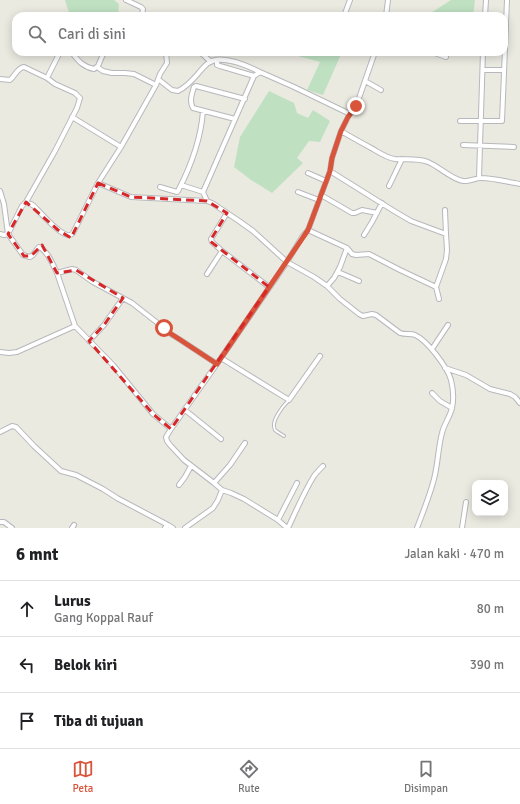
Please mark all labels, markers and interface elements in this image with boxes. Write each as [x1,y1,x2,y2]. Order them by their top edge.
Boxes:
search box [12,12,508,56]
icon: search [26,23,48,45]
text: Cari di sini [58,25,126,43]
route end [347,97,365,115]
route start [155,319,173,337]
map controls [472,480,508,516]
button: layers [472,480,508,516]
text: 6 mnt [16,544,58,565]
text: Jalan kaki · 470 m [405,546,504,562]
text: Lurus [54,592,91,610]
icon: ahead [16,598,38,620]
text: 80 m [477,601,504,617]
text: Gang Koppal Rauf [54,610,153,626]
icon: left [16,654,38,676]
text: Belok kiri [54,656,117,674]
text: 390 m [470,657,504,673]
icon: arrive [16,710,38,732]
text: Tiba di tujuan [54,712,144,730]
tab: Peta [72,758,94,795]
tab: Rute [238,758,260,795]
tab: Disimpan [404,758,448,795]

